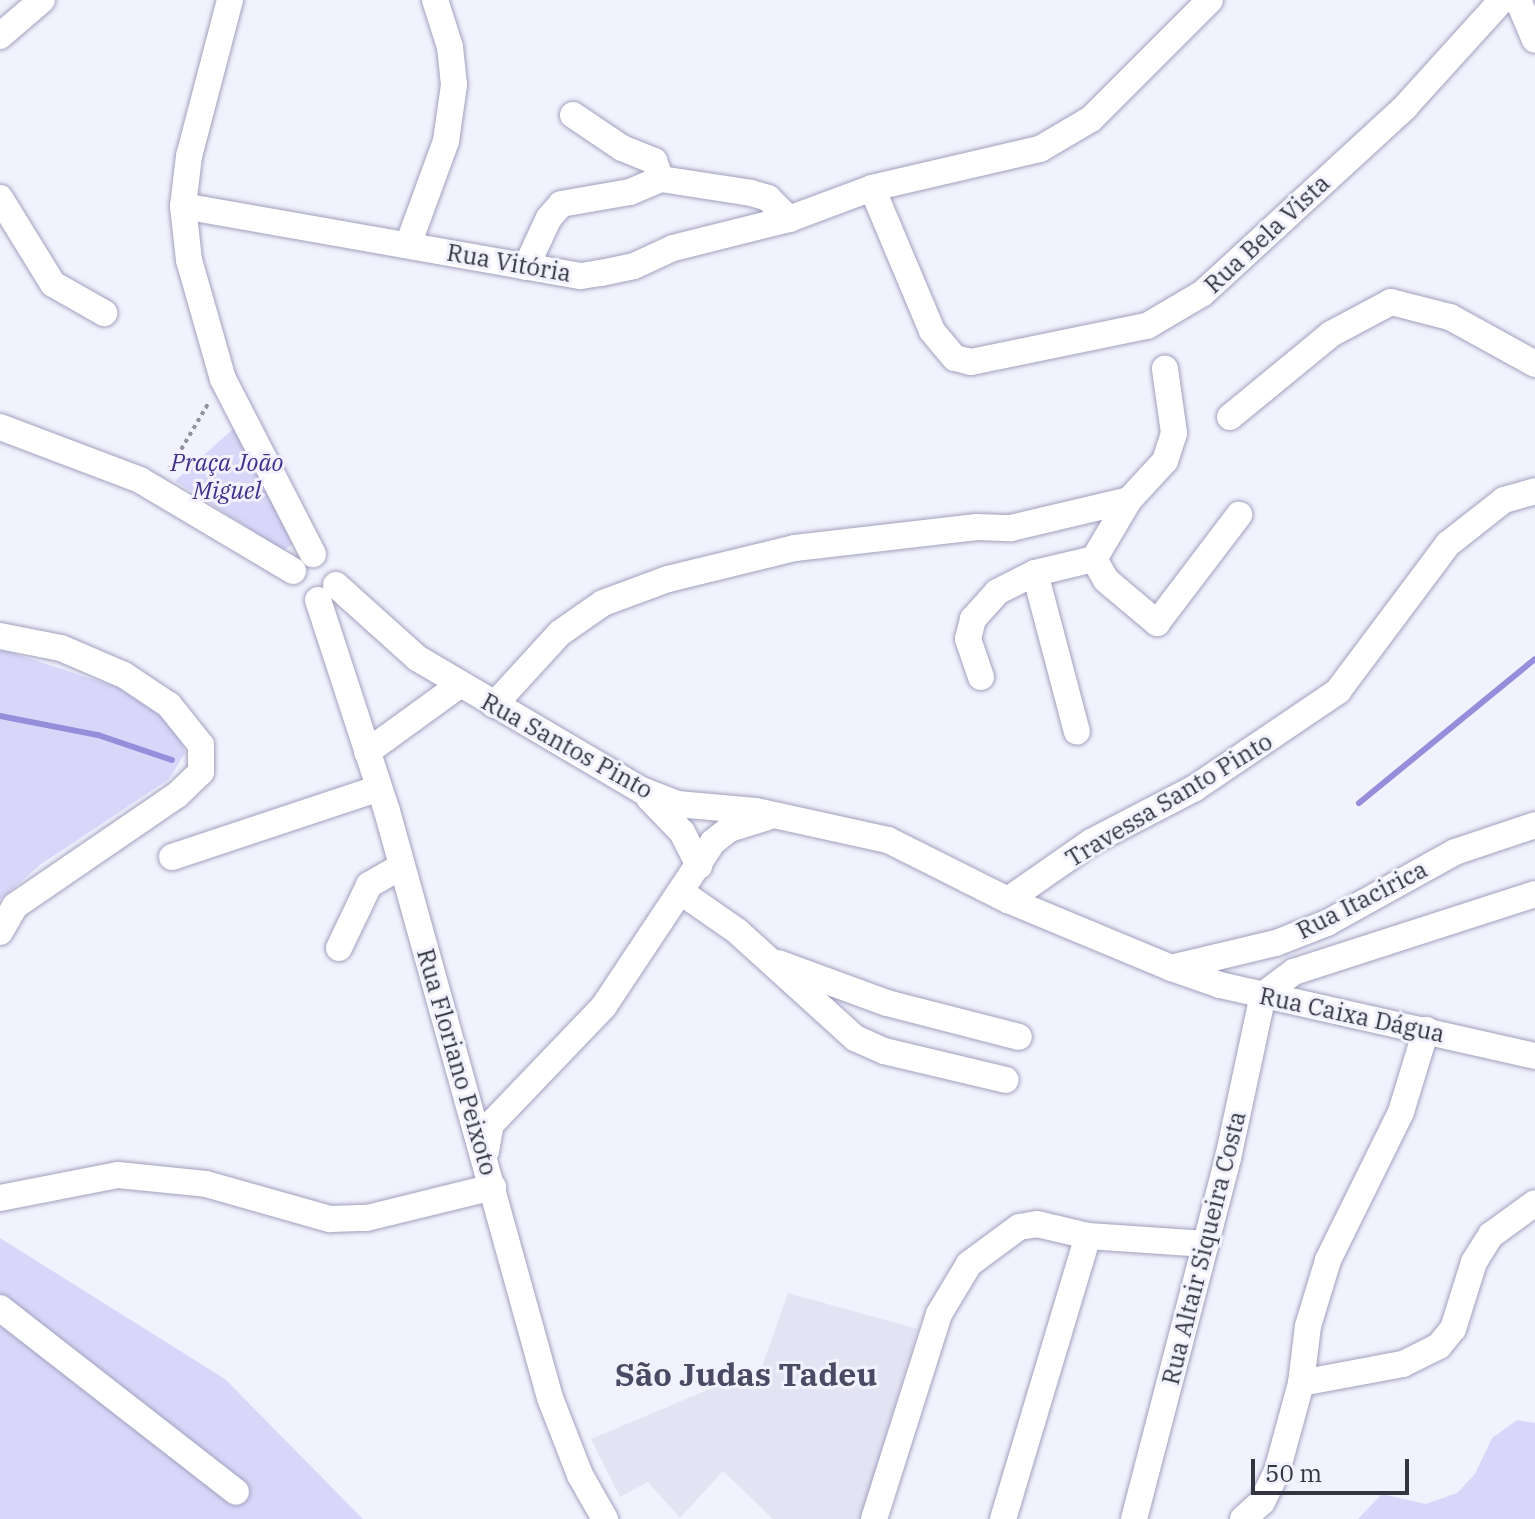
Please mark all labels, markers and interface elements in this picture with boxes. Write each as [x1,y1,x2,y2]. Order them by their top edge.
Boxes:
street label: Rua Bela Vista [1198,169,1336,299]
street label: Rua Vitória [445,238,573,288]
park label: Praça João Miguel [171,449,283,505]
street label: Rua Santos Pinto [476,687,658,805]
street label: Travessa Santo Pinto [1060,727,1278,873]
street label: Rua Itacirica [1292,855,1432,945]
street label: Rua Floriano Peixoto [411,945,503,1179]
street label: Rua Caixa Dágua [1257,981,1447,1049]
street label: Rua Altair Siqueira Costa [1156,1108,1252,1388]
district label: São Judas Tadeu [615,1355,877,1393]
scale bar [1255,1443,1413,1493]
text: 50 m [1265,1457,1322,1489]

